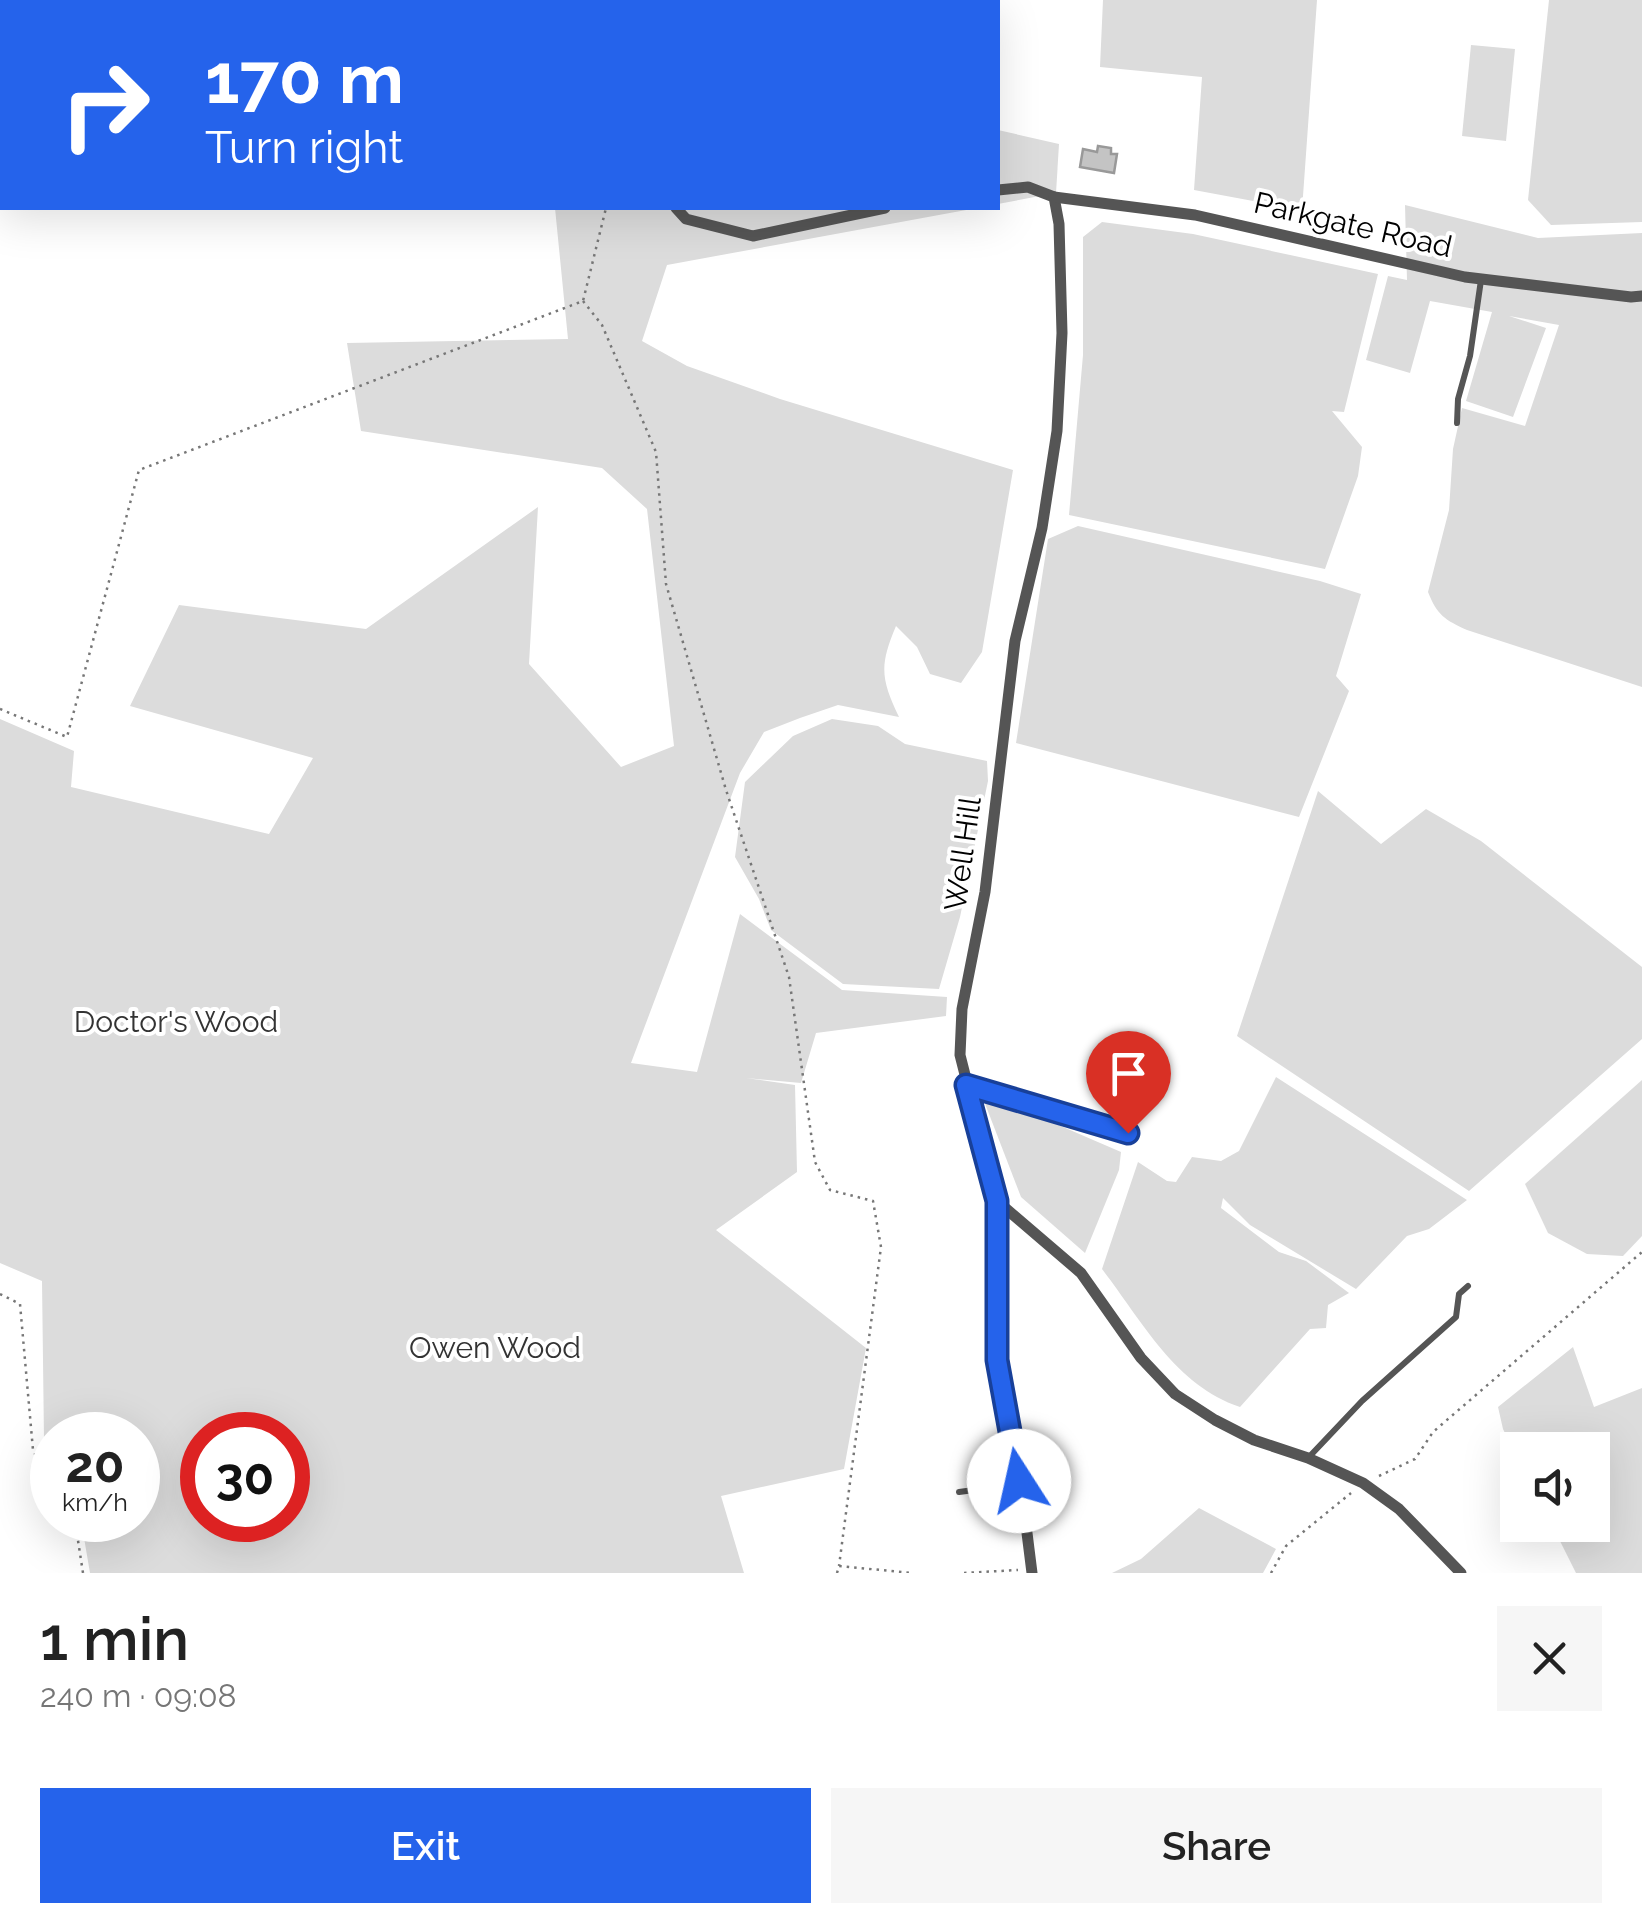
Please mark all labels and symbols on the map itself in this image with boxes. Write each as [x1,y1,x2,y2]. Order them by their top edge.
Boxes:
street label: Parkgate Road [1251,185,1456,264]
street label: Well Hill [937,794,988,913]
park label: Doctor's Wood [74,1004,278,1039]
pin [1086,1031,1171,1134]
park label: Owen Wood [409,1330,581,1365]
speed limit sign: 30 [180,1412,310,1542]
position arrow [967,1429,1071,1533]

